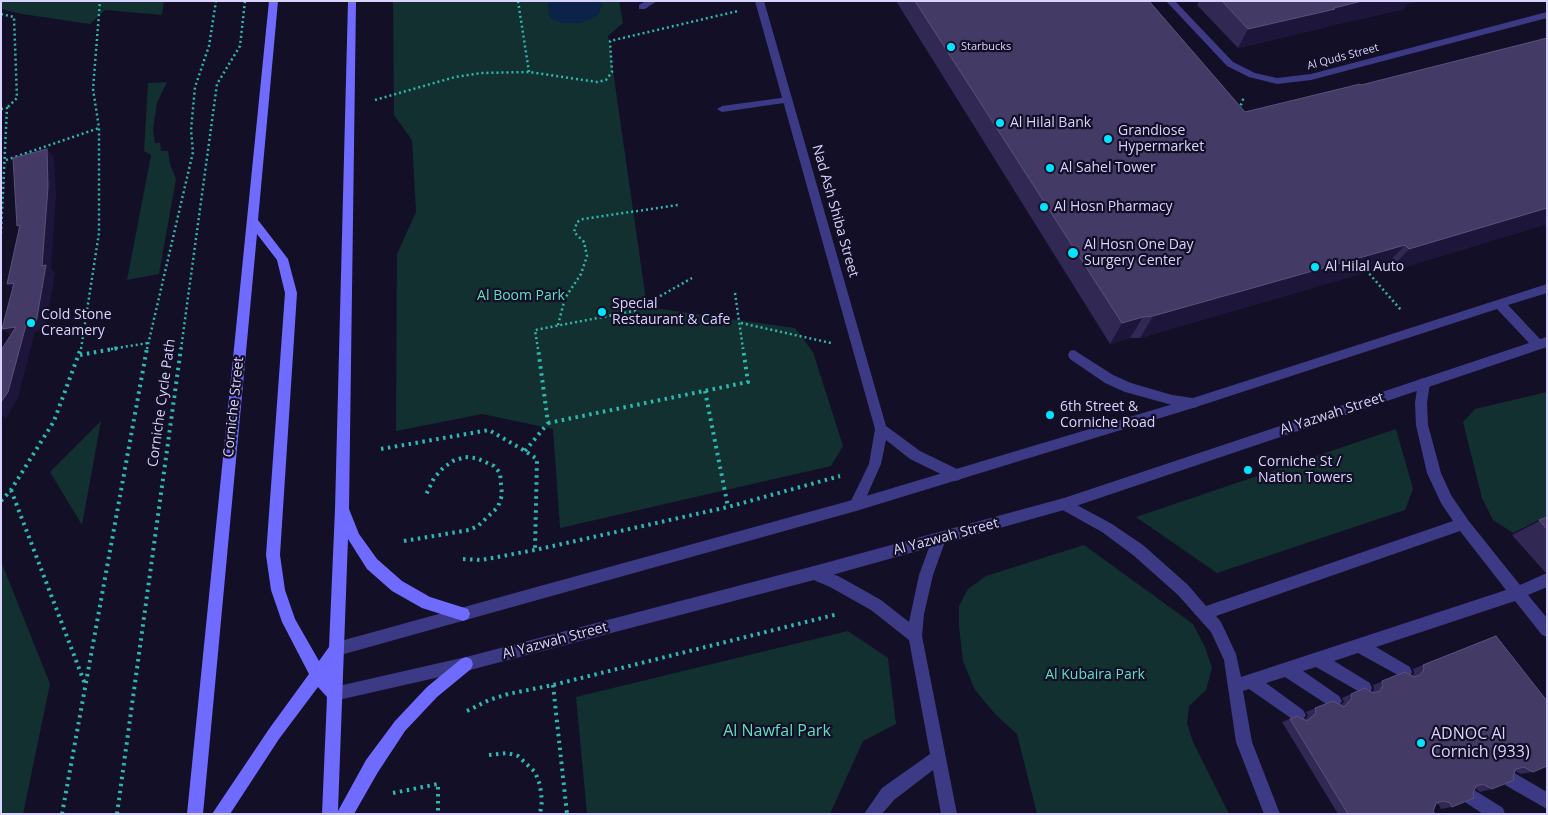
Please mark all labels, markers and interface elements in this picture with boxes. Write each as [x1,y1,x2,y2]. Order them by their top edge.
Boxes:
place label: Starbucks [961,40,1011,54]
marker: Starbucks [945,41,957,53]
street label: Al Quds Street [1306,41,1380,73]
place label: Al Hilal Bank [1010,115,1091,131]
marker: Al Hilal Bank [994,117,1006,129]
place label: Grandiose Hypermarket [1118,123,1204,156]
marker: Grandiose Hypermarket [1102,133,1114,145]
street label: Nad Ash Shiba Street [808,143,862,279]
place label: Al Sahel Tower [1060,160,1156,176]
marker: Al Sahel Tower [1044,162,1056,174]
place label: Al Hosn Pharmacy [1054,199,1173,215]
marker: Al Hosn Pharmacy [1038,201,1050,213]
place label: Al Hosn One Day Surgery Center [1084,237,1194,270]
marker: Al Hosn One Day Surgery Center [1066,246,1080,260]
place label: Al Hilal Auto [1325,259,1404,275]
marker: Al Hilal Auto [1309,261,1321,273]
park label: Al Boom Park [477,288,565,304]
place label: Special Restaurant & Cafe [612,296,730,328]
marker: Special Restaurant & Cafe [596,306,608,318]
place label: Cold Stone Creamery [41,307,112,340]
marker: Cold Stone Creamery [25,317,37,329]
street label: Corniche Cycle Path [145,338,179,468]
street label: Corniche Street [220,356,248,458]
street label: Al Yazwah Street [1278,389,1386,439]
place label: 6th Street & Corniche Road [1060,399,1155,432]
marker: 6th Street & Corniche Road [1044,409,1056,421]
place label: Corniche St / Nation Towers [1258,454,1353,487]
marker: Corniche St / Nation Towers [1242,464,1254,476]
street label: Al Yazwah Street [892,515,1000,559]
street label: Al Yazwah Street [501,619,609,663]
park label: Al Kubaira Park [1045,667,1145,683]
park label: Al Nawfal Park [723,721,831,741]
place label: ADNOC Al Cornich (933) [1431,724,1530,762]
marker: ADNOC Al Cornich (933) [1415,737,1427,749]

